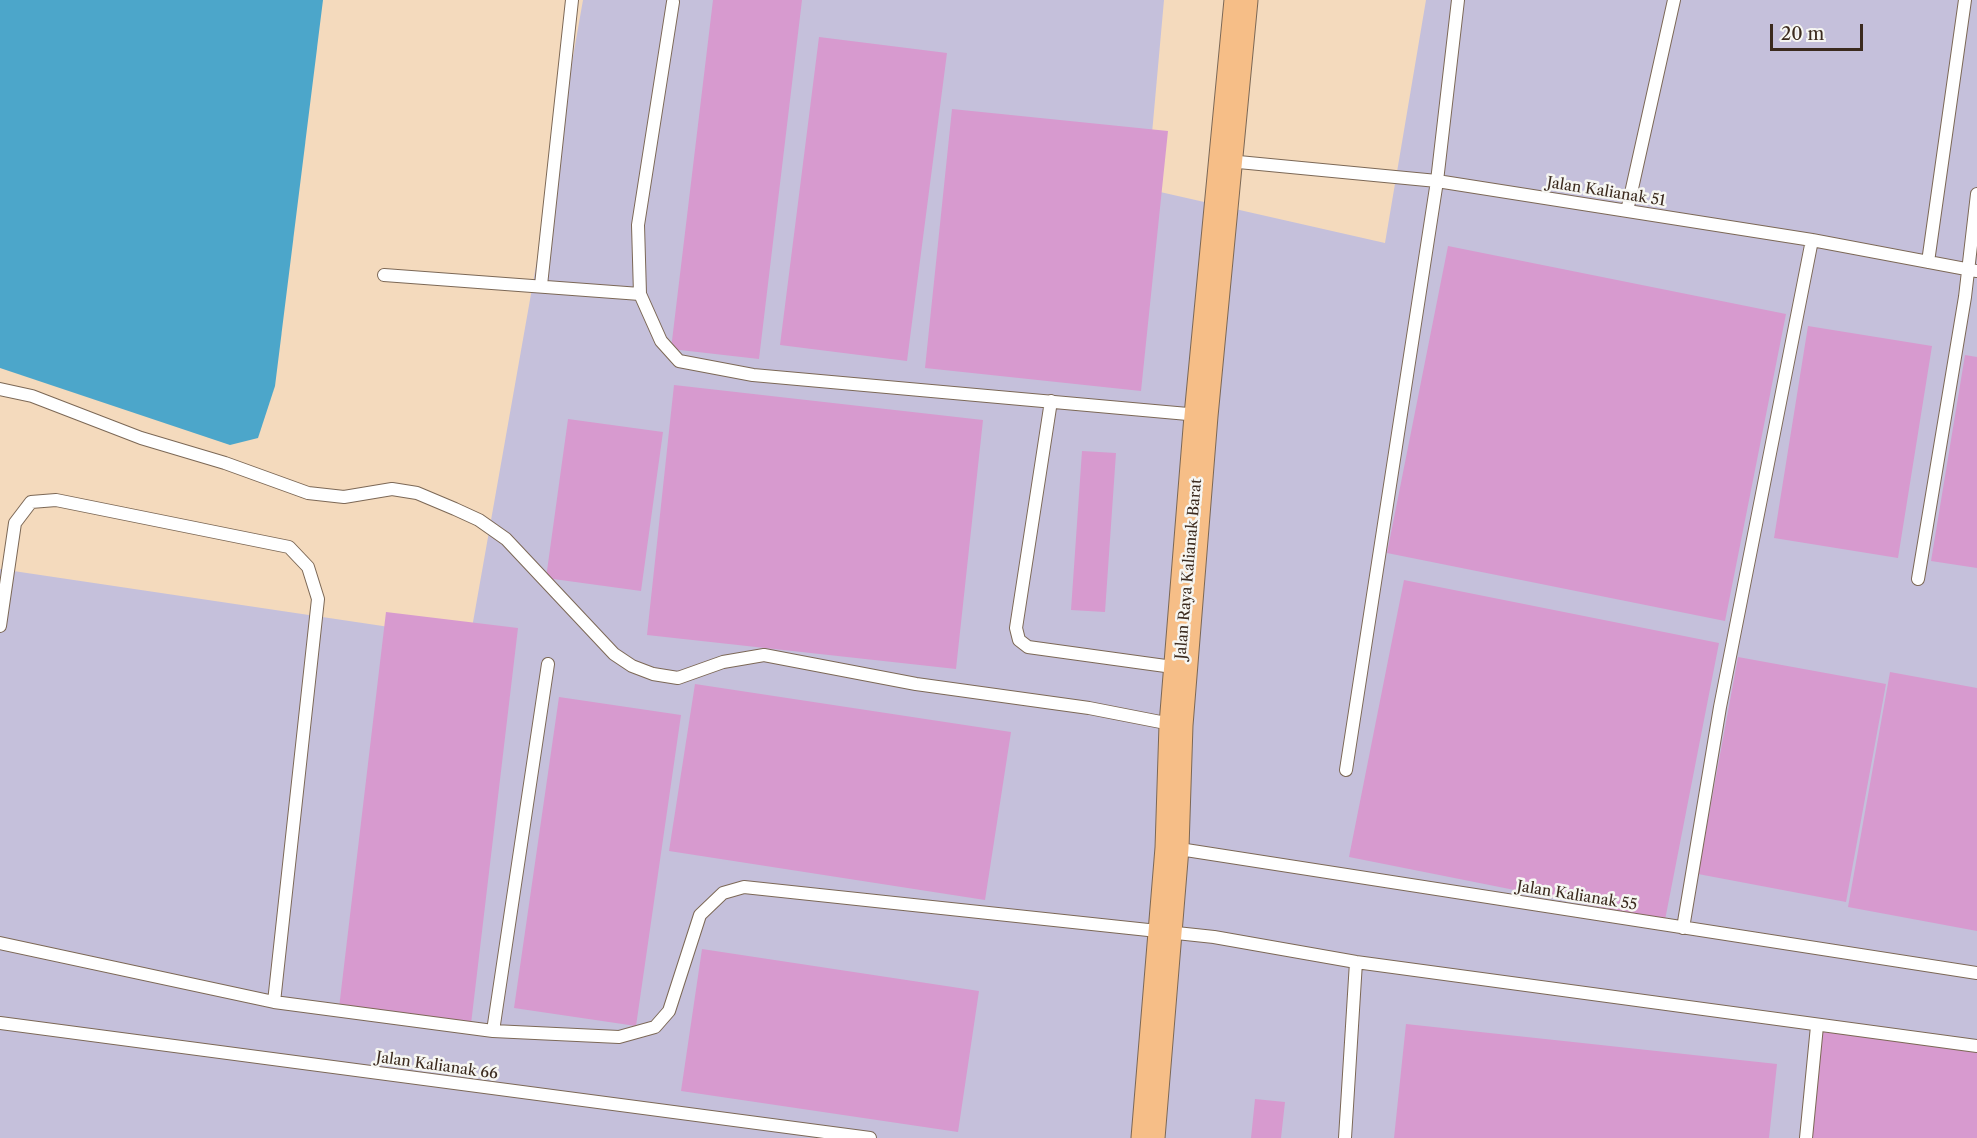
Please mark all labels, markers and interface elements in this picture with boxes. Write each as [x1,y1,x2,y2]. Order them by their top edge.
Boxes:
scale bar [1773,12,1866,50]
text: 20 m [1781,23,1824,45]
street label: Jalan Kalianak 51 [1545,174,1667,210]
street label: Jalan Raya Kalianak Barat [1172,478,1206,660]
street label: Jalan Kalianak 55 [1516,878,1638,914]
street label: Jalan Kalianak 66 [375,1049,499,1083]

